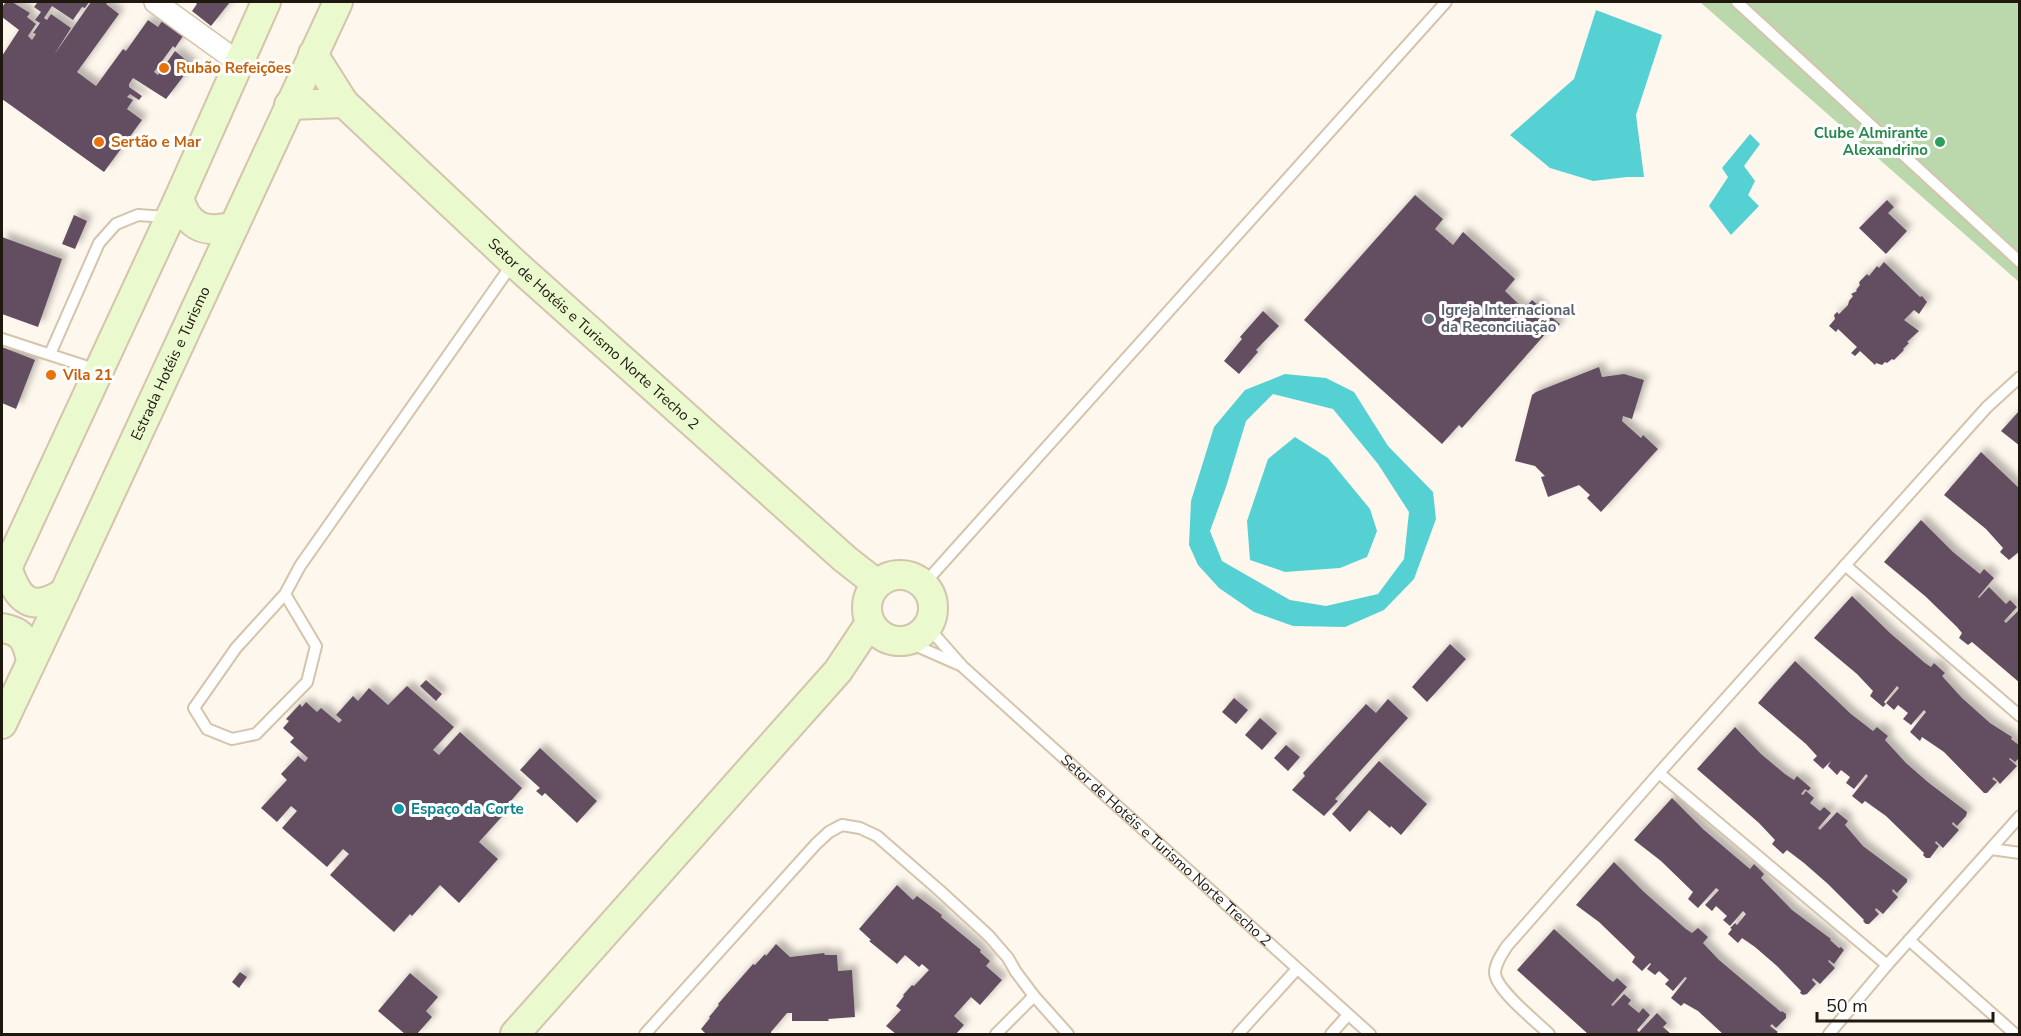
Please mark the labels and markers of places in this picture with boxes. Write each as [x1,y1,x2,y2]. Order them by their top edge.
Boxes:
place label: Rubão Refeições [176,58,291,78]
marker: Rubão Refeições [157,61,171,75]
place label: Clube Almirante Alexandrino [1814,123,1928,160]
place label: Sertão e Mar [111,132,201,152]
marker: Sertão e Mar [92,135,106,149]
marker: Clube Almirante Alexandrino [1933,135,1947,149]
place label: Igreja Internacional da Reconciliação [1441,300,1575,337]
marker: Igreja Internacional da Reconciliação [1422,312,1436,326]
place label: Vila 21 [62,365,113,385]
marker: Vila 21 [44,368,58,382]
place label: Espaço da Corte [411,799,524,819]
marker: Espaço da Corte [392,802,406,816]

